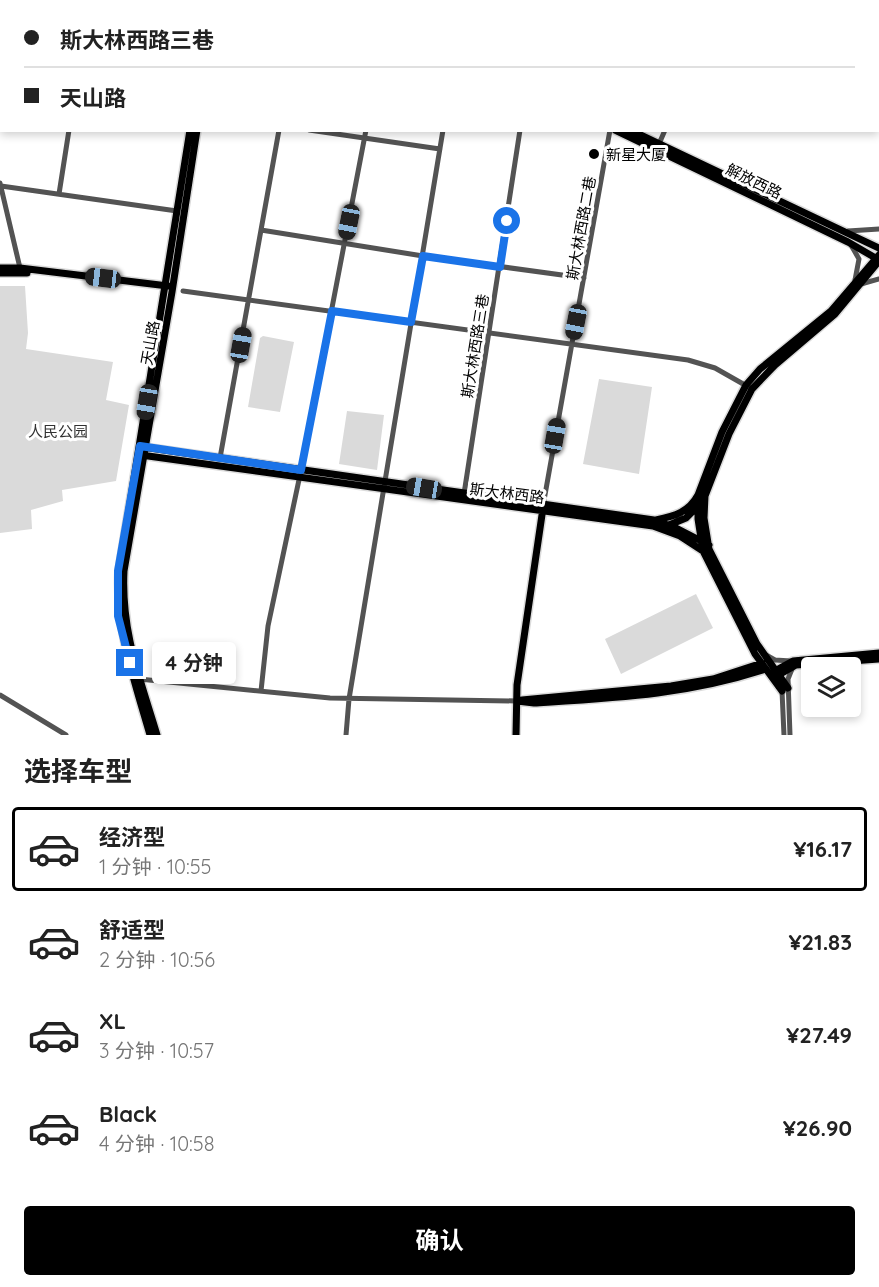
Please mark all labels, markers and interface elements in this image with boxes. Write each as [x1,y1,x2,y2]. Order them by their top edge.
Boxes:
text: 斯大林西路三巷 [60,26,214,54]
text: 天山路 [60,84,126,112]
place label: 新星大厦 [606,145,666,164]
marker: 新星大厦 [587,147,601,161]
street label: 解放西路 [723,159,785,203]
street label: 斯大林西路二巷 [563,175,599,281]
car [337,203,361,241]
route start [493,207,520,234]
car [84,267,122,289]
street label: 斯大林西路三巷 [457,293,493,399]
car [564,303,588,341]
street label: 天山路 [137,319,163,367]
car [229,326,253,364]
car [135,383,159,421]
car [543,417,567,455]
park label: 人民公园 [28,422,88,441]
car [405,476,443,500]
street label: 斯大林西路 [469,479,545,507]
callout: 4 分钟 [151,642,235,684]
route end [116,649,143,676]
text: 4 分钟 [165,650,223,675]
map controls [801,657,861,717]
button: layers [801,657,861,717]
text: 选择车型 [24,754,132,788]
icon: car [27,822,81,876]
text: 经济型 [99,823,165,851]
text: ¥16.17 [793,835,852,863]
text: 1 分钟 · 10:55 [99,854,212,879]
icon: car [27,915,81,969]
text: 舒适型 [99,916,165,944]
text: ¥21.83 [788,928,852,956]
text: 2 分钟 · 10:56 [99,947,215,972]
text: XL [99,1007,126,1035]
icon: car [27,1008,81,1062]
text: ¥27.49 [786,1021,852,1049]
text: 3 分钟 · 10:57 [99,1038,214,1063]
text: Black [99,1100,157,1128]
icon: car [27,1101,81,1155]
text: ¥26.90 [783,1114,852,1142]
text: 4 分钟 · 10:58 [99,1131,215,1156]
button: 确认 [24,1206,855,1275]

